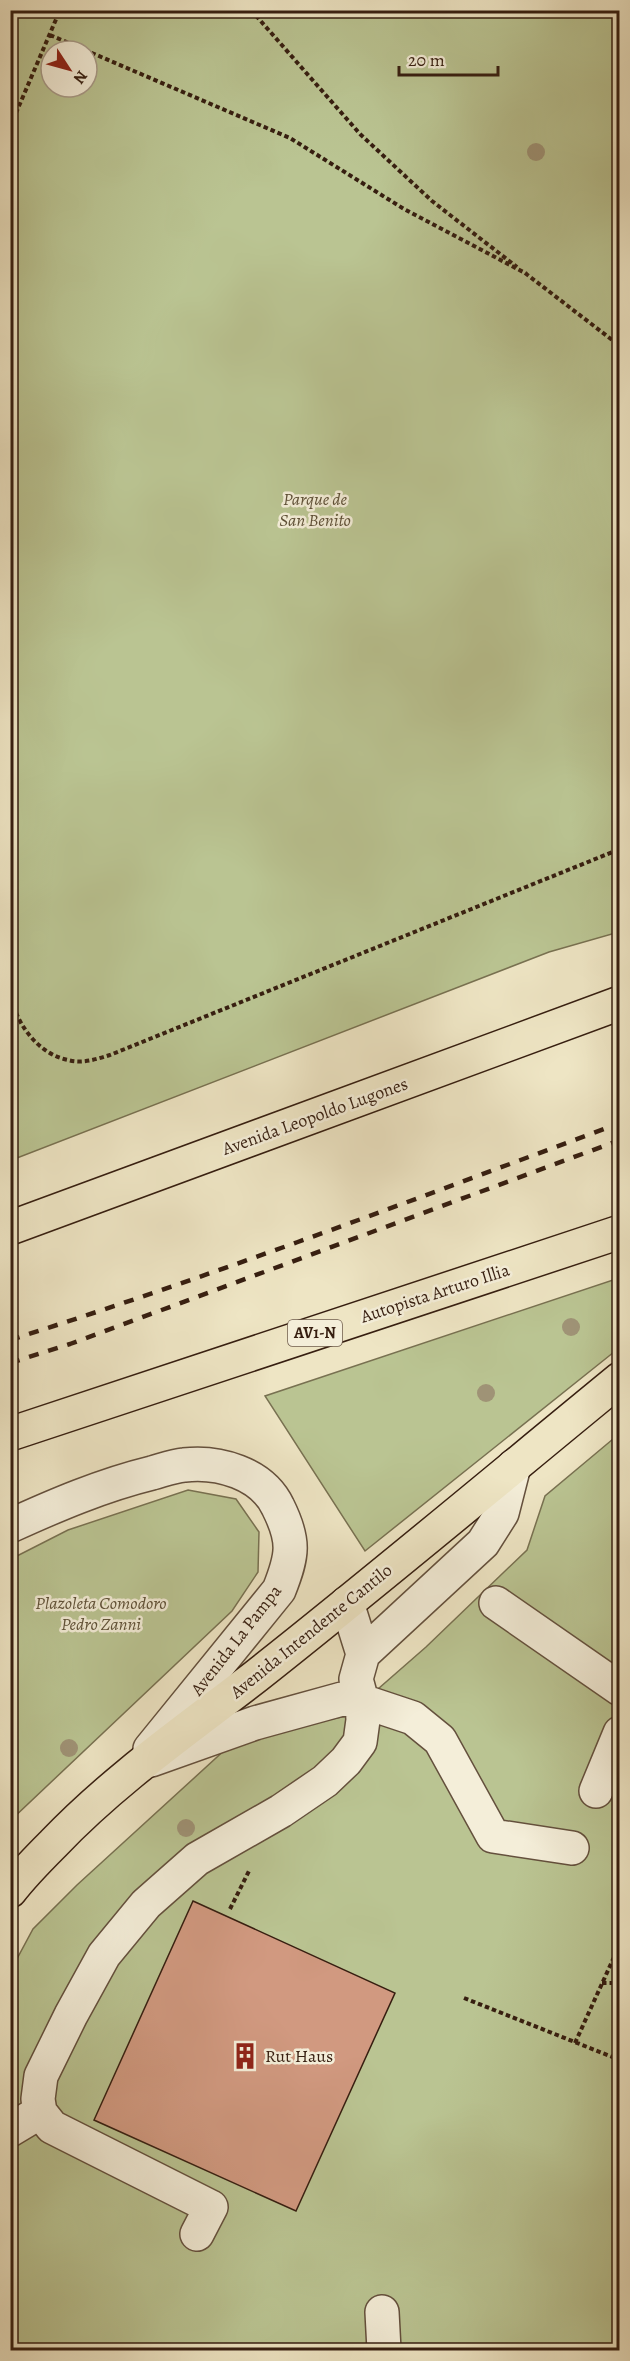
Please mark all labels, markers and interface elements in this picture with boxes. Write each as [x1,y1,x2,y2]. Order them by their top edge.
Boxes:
north arrow [39,39,99,99]
scale bar [399,39,498,77]
text: 20 m [408,48,445,72]
text: N [68,66,93,89]
park label: Parque de San Benito [279,487,351,532]
street label: Avenida Leopoldo Lugones [218,1071,411,1161]
street label: Autopista Arturo Illia [357,1257,513,1329]
road number: AV1-N [288,1320,342,1346]
street label: Avenida Intendente Cantilo [224,1558,397,1704]
street label: Avenida La Pampa [185,1579,287,1701]
park label: Plazoleta Comodoro Pedro Zanni [35,1591,167,1636]
building icon: Rut Haus [230,2041,260,2071]
place label: Rut Haus [265,2044,333,2068]

